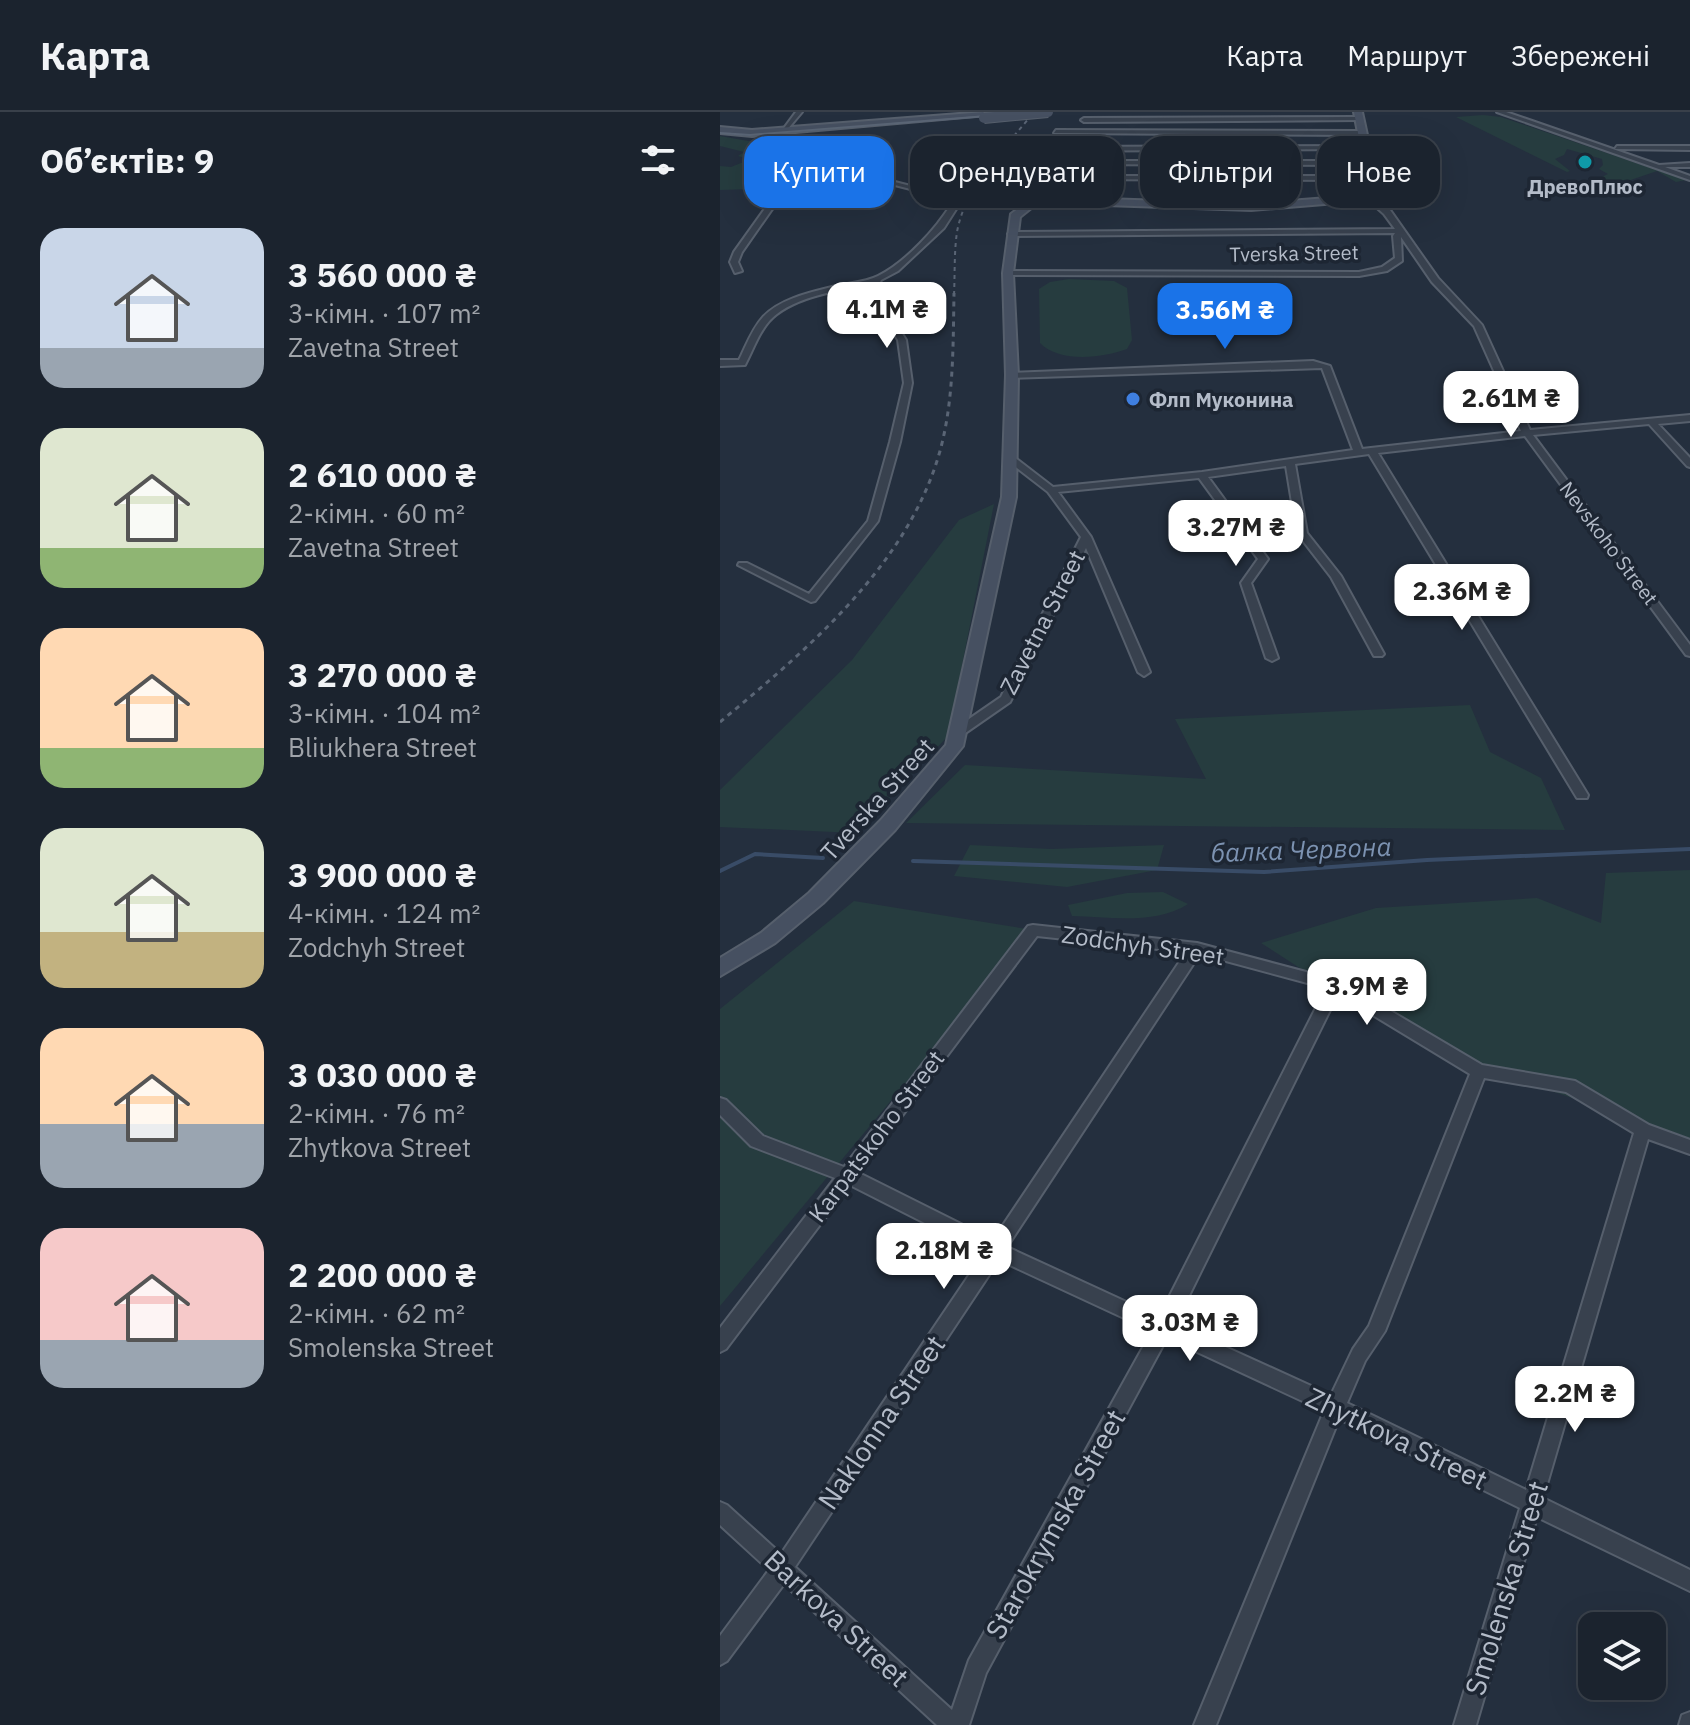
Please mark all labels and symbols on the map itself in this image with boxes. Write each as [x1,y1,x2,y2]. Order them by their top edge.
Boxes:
marker: ДревоПлюс [1576,153,1594,171]
place label: ДревоПлюс [1527,173,1643,200]
street label: Tverska Street [1229,238,1359,268]
pin: 4.1M ₴ [822,282,952,350]
pin: 3.56M ₴ [1151,283,1299,351]
pin: 2.61M ₴ [1437,371,1585,439]
place label: Флп Муконина [1149,386,1294,413]
marker: Флп Муконина [1124,390,1142,408]
street label: Nevskoho Street [1554,476,1664,610]
pin: 3.27M ₴ [1162,500,1310,568]
street label: Zavetna Street [992,544,1092,700]
pin: 2.36M ₴ [1388,564,1536,632]
street label: Tverska Street [813,731,941,867]
water label: балка Червона [1210,829,1392,869]
street label: Zodchyh Street [1060,918,1226,972]
pin: 3.9M ₴ [1302,959,1432,1027]
street label: Karpatskoho Street [801,1043,951,1229]
pin: 2.18M ₴ [870,1223,1018,1291]
pin: 3.03M ₴ [1116,1295,1264,1363]
street label: Naklonna Street [809,1328,953,1516]
pin: 2.2M ₴ [1510,1366,1640,1434]
street label: Zhytkova Street [1300,1378,1494,1498]
street label: Starokrymska Street [976,1403,1134,1645]
street label: Smolenska Street [1456,1476,1556,1700]
street label: Barkova Street [757,1541,917,1695]

